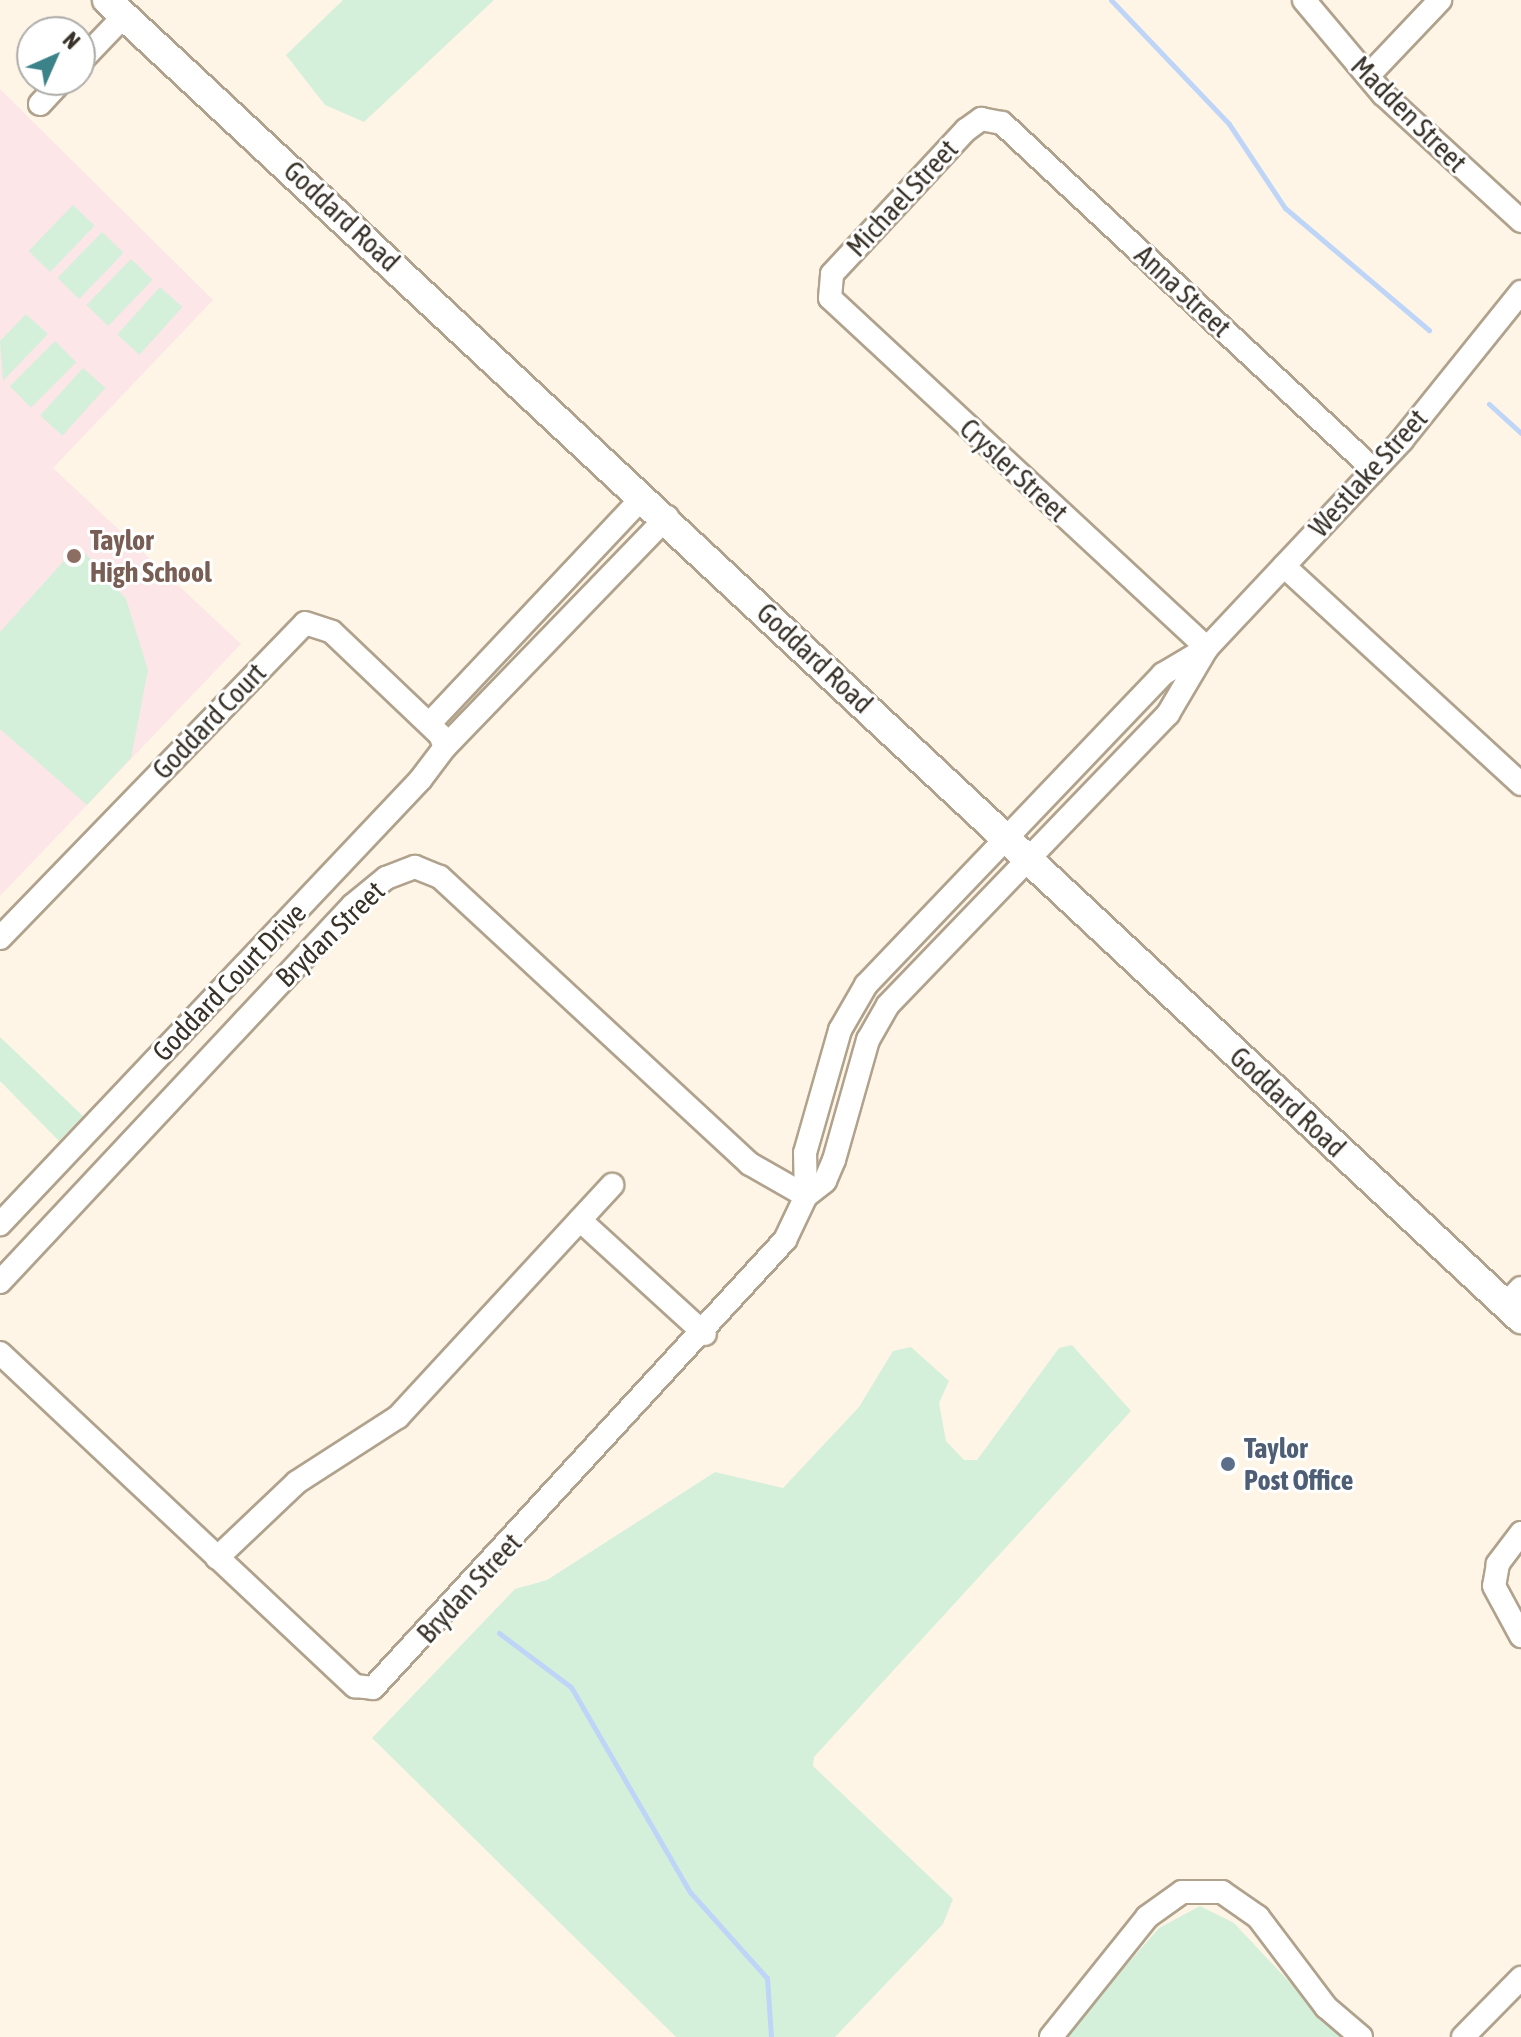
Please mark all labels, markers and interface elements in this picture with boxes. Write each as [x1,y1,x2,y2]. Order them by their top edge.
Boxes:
north arrow [16,16,96,96]
text: N [58,27,85,54]
street label: Madden Street [1344,49,1474,179]
street label: Michael Street [839,133,965,263]
street label: Goddard Road [277,154,407,278]
street label: Anna Street [1128,238,1238,344]
street label: Westlake Street [1302,402,1434,544]
street label: Crysler Street [953,411,1075,529]
place label: Taylor High School [90,523,212,589]
marker: Taylor High School [65,547,83,565]
street label: Goddard Road [750,596,880,720]
street label: Goddard Court [145,656,273,786]
street label: Brydan Street [269,874,391,994]
street label: Goddard Court Drive [145,896,313,1068]
street label: Goddard Road [1223,1040,1353,1164]
place label: Taylor Post Office [1244,1431,1353,1497]
marker: Taylor Post Office [1219,1455,1237,1473]
street label: Brydan Street [410,1526,528,1650]

